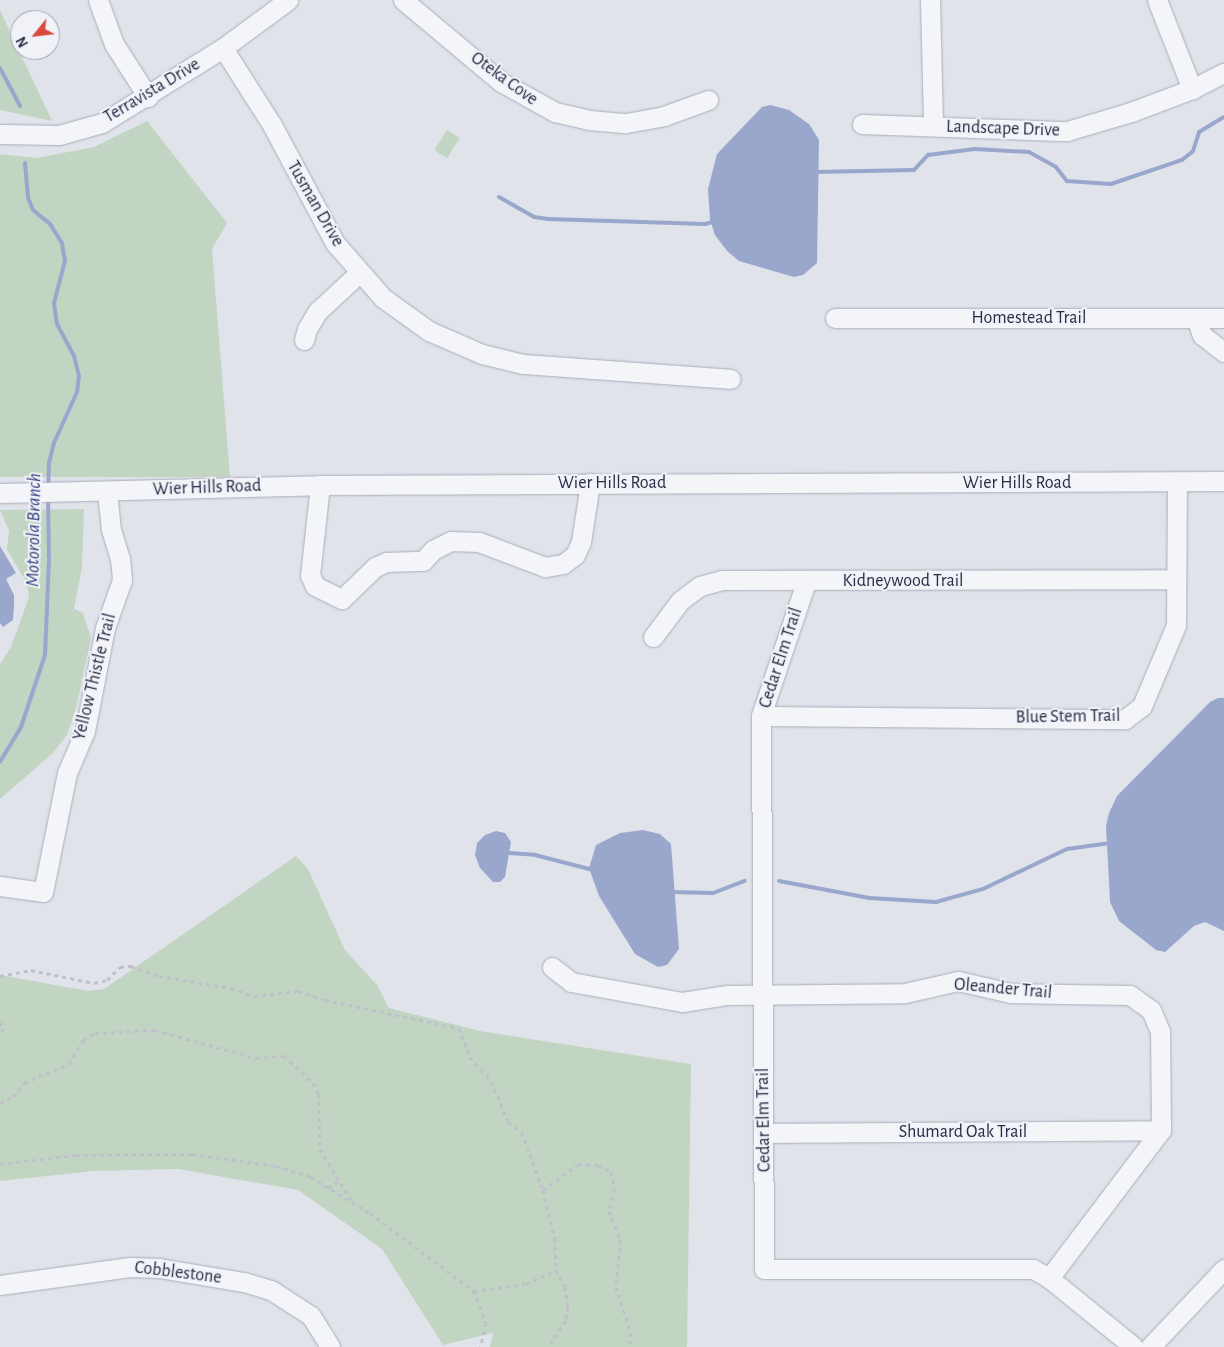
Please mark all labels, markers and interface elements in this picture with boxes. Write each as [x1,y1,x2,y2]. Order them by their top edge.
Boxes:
north arrow [10,10,60,60]
text: N [14,34,31,49]
street label: Oteka Cove [466,47,542,111]
street label: Terravista Drive [100,54,204,128]
street label: Landscape Drive [946,116,1060,142]
street label: Tusman Drive [282,157,348,251]
street label: Homestead Trail [972,307,1086,329]
street label: Wier Hills Road [558,472,666,494]
street label: Wier Hills Road [963,472,1071,494]
water label: Motorola Branch [22,473,46,587]
street label: Wier Hills Road [152,475,262,501]
street label: Kidneywood Trail [842,570,964,592]
street label: Cedar Elm Trail [755,605,807,711]
street label: Yellow Thistle Trail [69,611,121,743]
street label: Blue Stem Trail [1016,705,1120,729]
street label: Oleander Trail [953,974,1053,1004]
street label: Cedar Elm Trail [752,1068,776,1172]
street label: Shumard Oak Trail [899,1121,1027,1143]
street label: Cobblestone [133,1257,223,1289]

